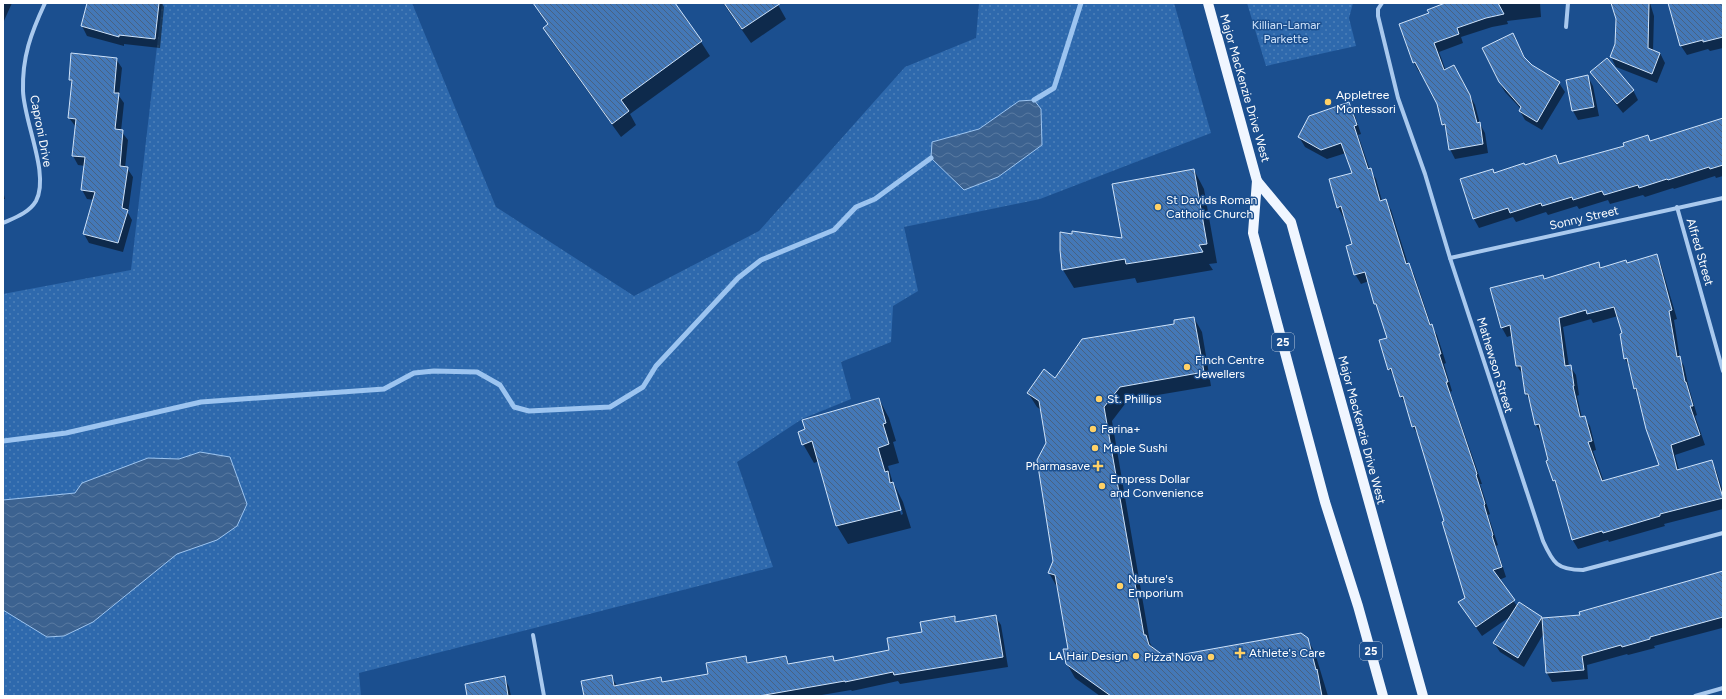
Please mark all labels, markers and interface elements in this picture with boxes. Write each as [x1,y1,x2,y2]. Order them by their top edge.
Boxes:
street label: Major MacKenzie Drive West [1217,12,1273,164]
park label: Killian-Lamar Parkette [1252,18,1320,46]
place label: Appletree Montessori [1336,88,1396,116]
street label: Caproni Drive [27,94,55,169]
marker: Appletree Montessori [1323,97,1333,107]
place label: St Davids Roman Catholic Church [1166,193,1258,221]
marker: St Davids Roman Catholic Church [1153,202,1163,212]
street label: Sonny Street [1548,203,1620,233]
street label: Alfred Street [1684,217,1716,288]
street label: Mathewson Street [1474,316,1516,415]
road number: 25 [1272,333,1294,351]
place label: Finch Centre Jewellers [1195,353,1265,381]
street label: Major MacKenzie Drive West [1335,354,1389,506]
marker: Finch Centre Jewellers [1182,362,1192,372]
place label: St. Phillips [1107,392,1162,406]
marker: St. Phillips [1094,394,1104,404]
place label: Farina+ [1101,422,1141,436]
marker: Farina+ [1088,424,1098,434]
place label: Maple Sushi [1103,441,1168,455]
marker: Maple Sushi [1090,443,1100,453]
place label: Pharmasave [1026,459,1090,473]
marker: Pharmasave [1093,461,1103,471]
place label: Empress Dollar and Convenience [1110,472,1204,500]
marker: Empress Dollar and Convenience [1097,481,1107,491]
place label: Nature's Emporium [1128,572,1183,600]
marker: Nature's Emporium [1115,581,1125,591]
road number: 25 [1360,642,1382,660]
place label: Athlete's Care [1249,646,1325,660]
marker: Athlete's Care [1234,647,1246,659]
place label: LA Hair Design [1049,649,1128,663]
place label: Pizza Nova [1144,650,1203,664]
marker: LA Hair Design [1131,651,1141,661]
marker: Pizza Nova [1206,652,1216,662]

